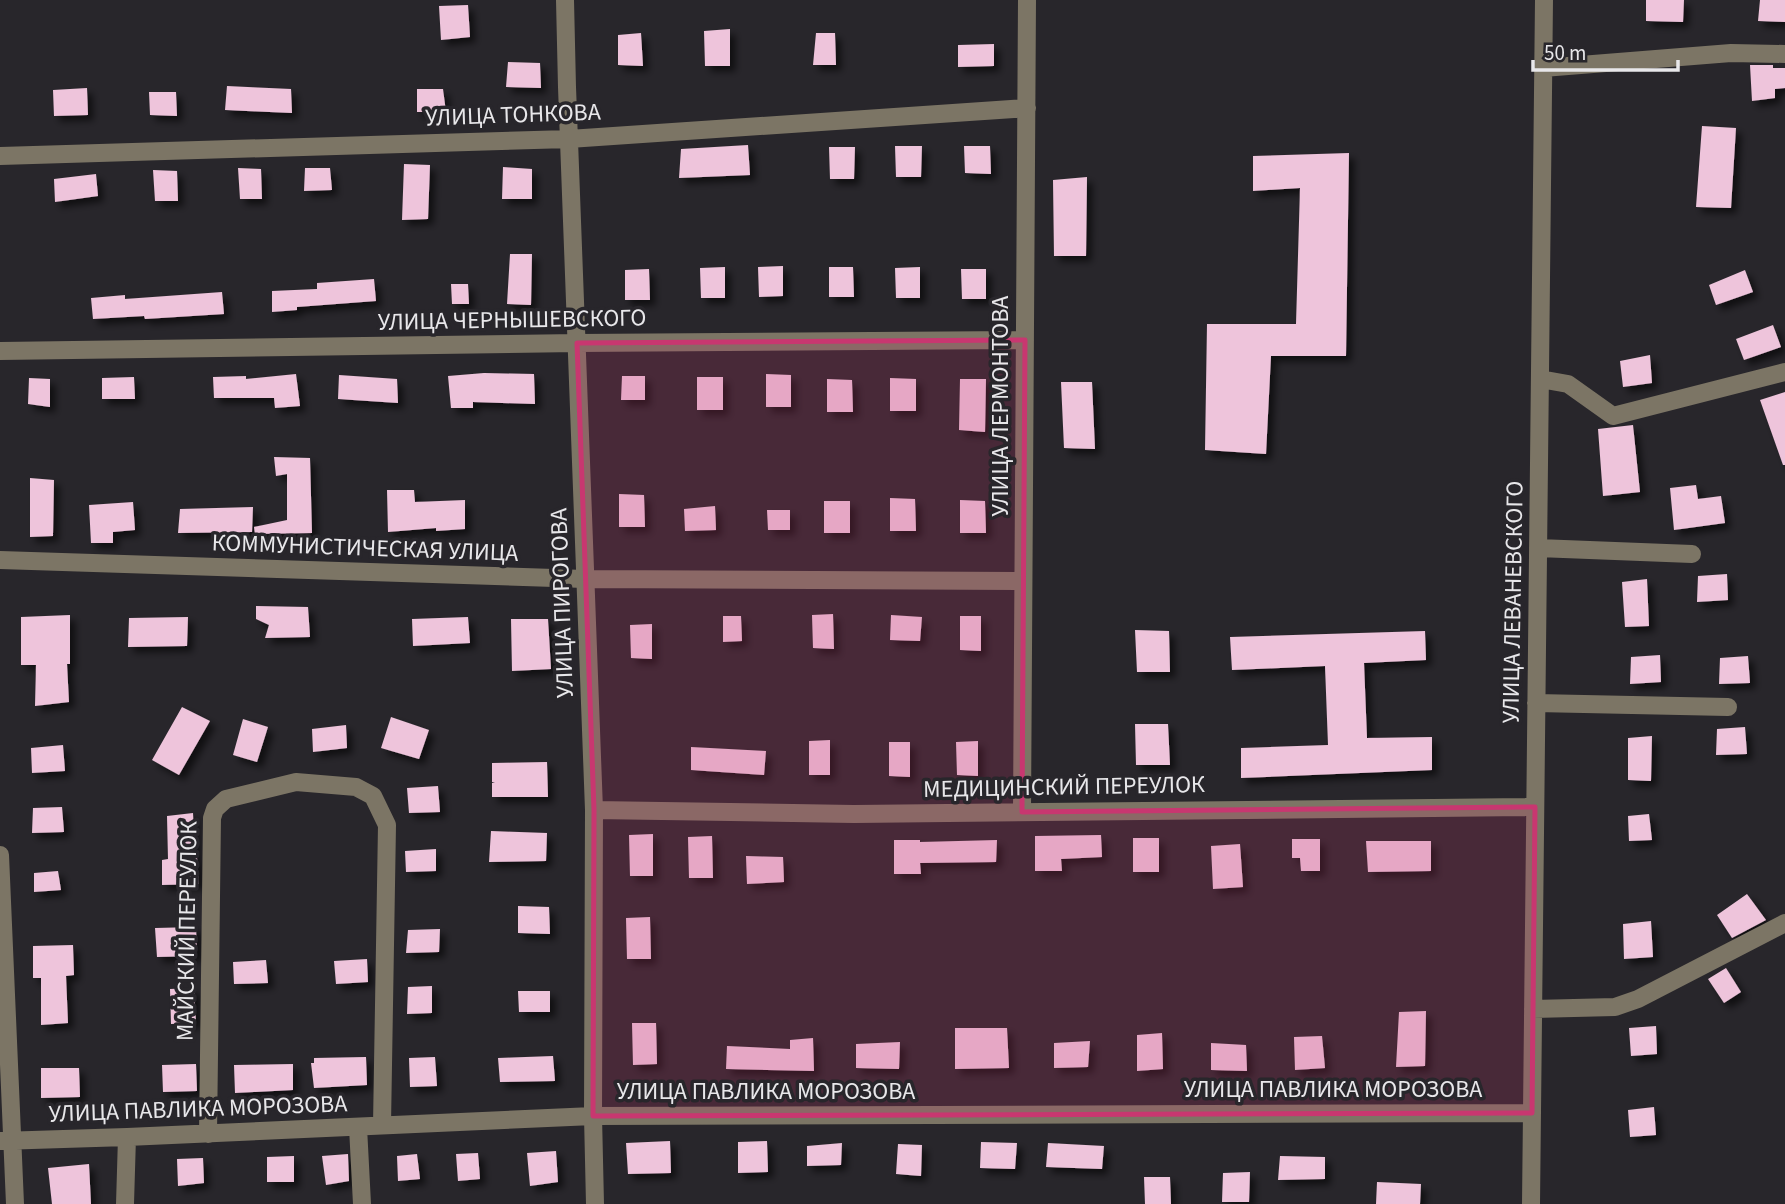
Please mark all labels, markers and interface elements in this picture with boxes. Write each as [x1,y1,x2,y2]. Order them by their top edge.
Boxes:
scale bar [1533,28,1678,72]
text: 50 m [1544,38,1586,68]
street label: УЛИЦА ТОНКОВА [425,94,601,136]
street label: УЛИЦА ЛЕРМОНТОВА [983,296,1018,516]
street label: УЛИЦА ЧЕРНЫШЕВСКОГО [377,300,647,340]
street label: УЛИЦА ЛЕВАНЕВСКОГО [1493,480,1533,724]
street label: УЛИЦА ПИРОГОВА [541,507,583,699]
street label: КОММУНИСТИЧЕСКАЯ УЛИЦА [211,525,519,571]
street label: МЕДИЦИНСКИЙ ПЕРЕУЛОК [923,767,1205,807]
street label: МАЙСКИЙ ПЕРЕУЛОК [168,820,206,1041]
street label: УЛИЦА ПАВЛИКА МОРОЗОВА [1184,1072,1482,1107]
street label: УЛИЦА ПАВЛИКА МОРОЗОВА [617,1074,915,1109]
street label: УЛИЦА ПАВЛИКА МОРОЗОВА [48,1086,348,1132]

